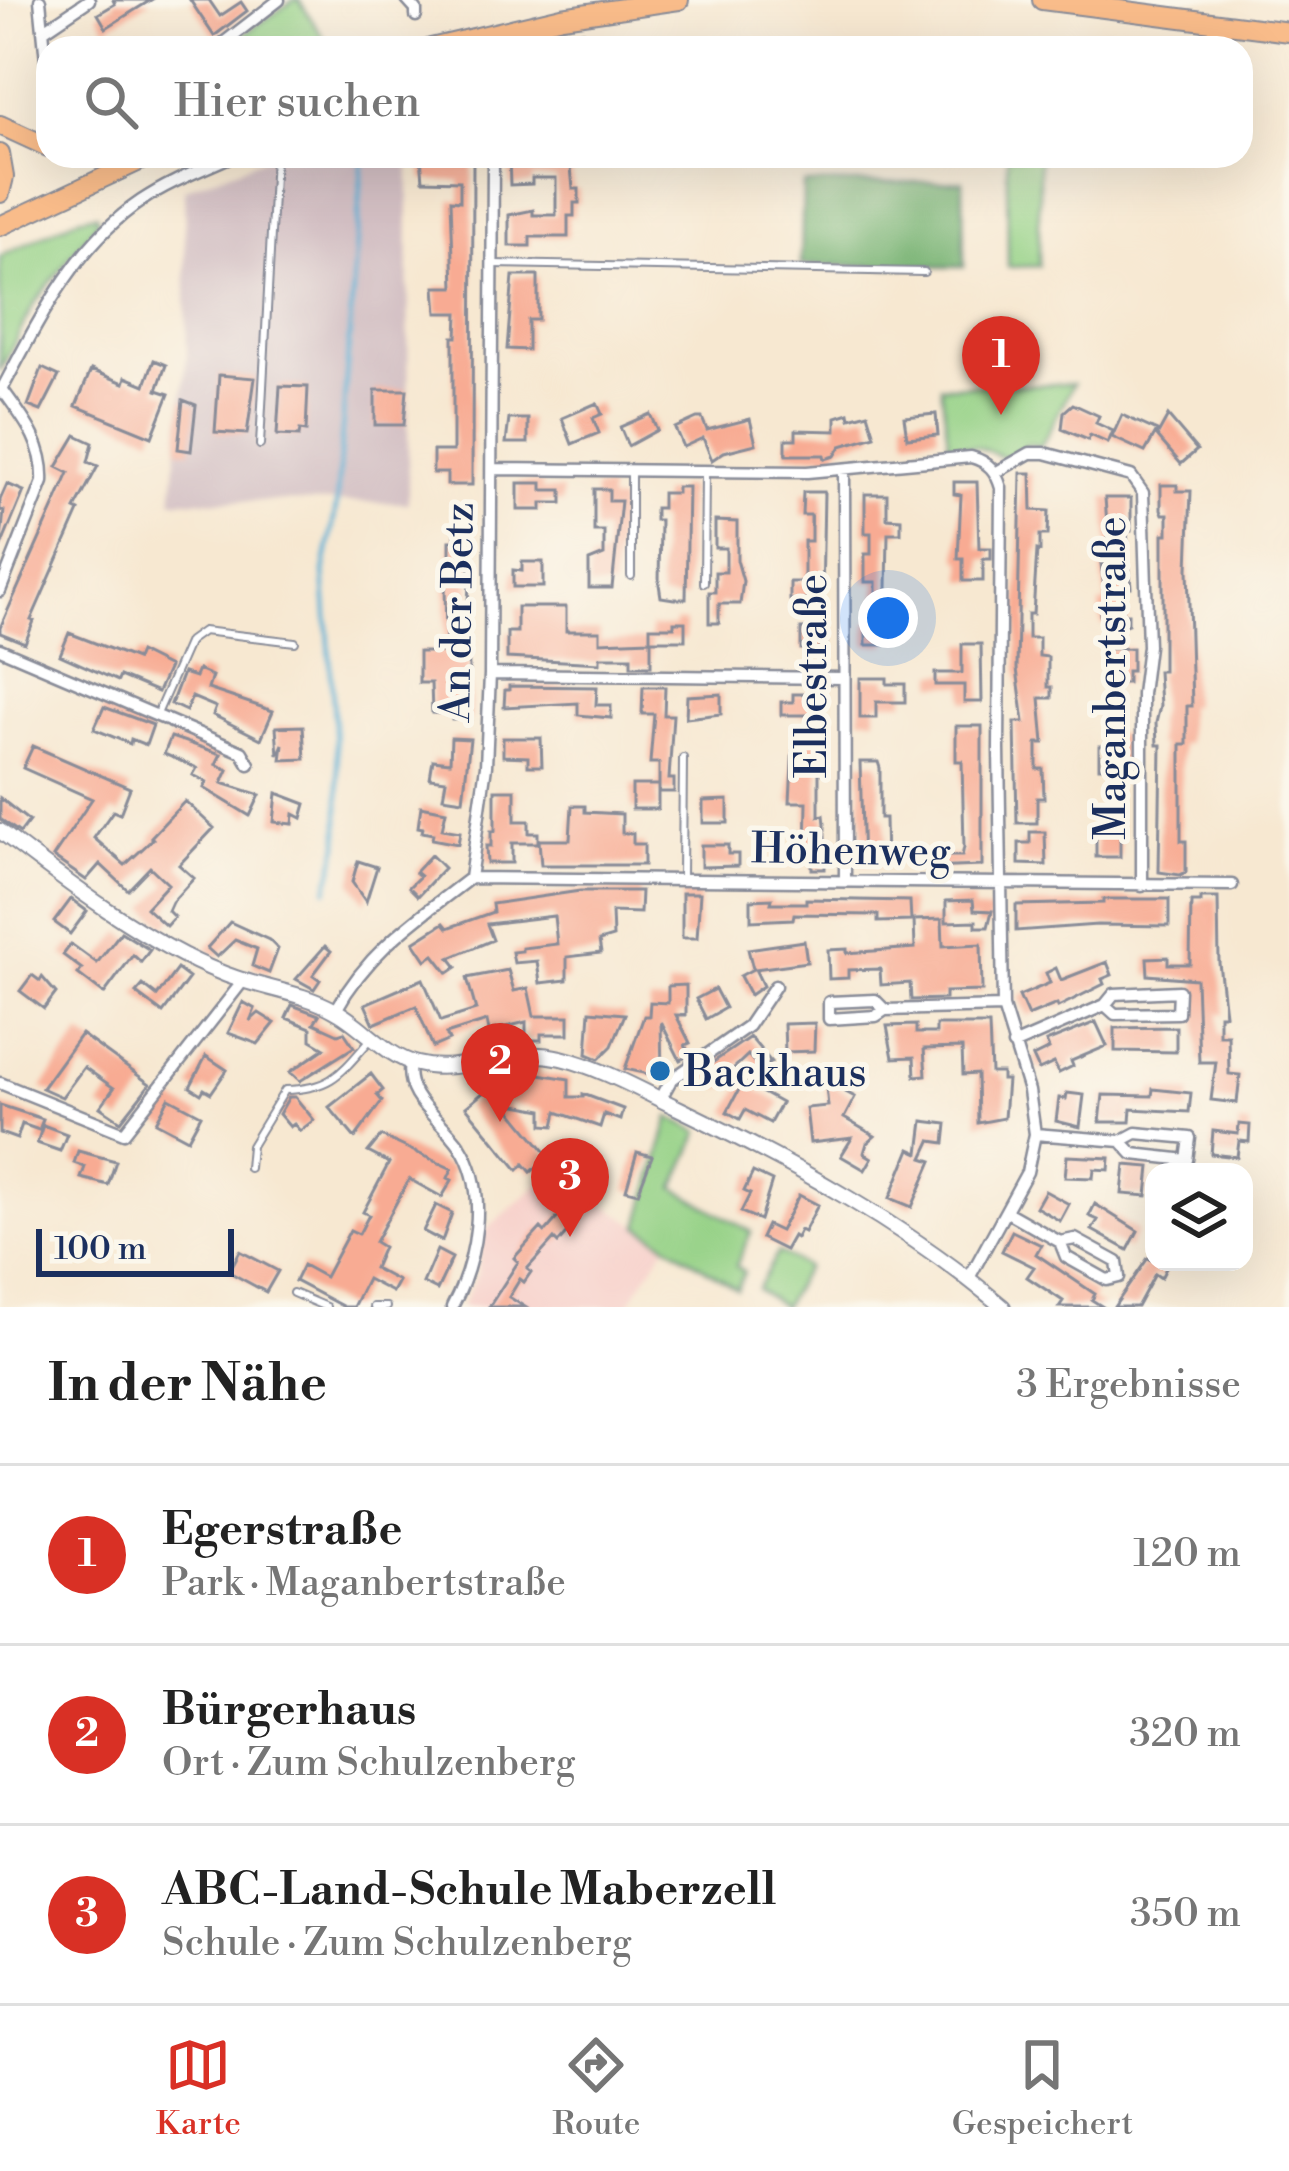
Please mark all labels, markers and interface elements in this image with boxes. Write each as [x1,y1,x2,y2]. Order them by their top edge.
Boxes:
search box [36,36,1253,168]
icon: search [78,69,144,135]
text: Hier suchen [174,74,420,131]
pin: 1 [962,316,1040,415]
street label: An der Betz [430,502,487,724]
street label: Maganbertstraße [1086,516,1140,840]
street label: Elbestraße [787,574,840,778]
your location [858,588,918,648]
street label: Höhenweg [750,823,952,881]
pin: 2 [461,1023,539,1122]
place label: Backhaus [683,1047,867,1100]
marker: Backhaus [647,1058,673,1084]
pin: 3 [531,1138,609,1237]
map controls [1145,1163,1253,1271]
button: layers [1145,1163,1253,1271]
scale bar [36,1223,234,1276]
text: 100 m [54,1229,147,1270]
text: In der Nähe [48,1353,327,1417]
text: 3 Ergebnisse [1016,1361,1241,1410]
text: Egerstraße [162,1502,402,1559]
text: 1 [78,1530,96,1579]
text: 120 m [1133,1530,1241,1579]
text: Park · Maganbertstraße [162,1559,566,1608]
text: Bürgerhaus [162,1682,416,1739]
text: 2 [75,1710,99,1759]
text: 320 m [1129,1710,1241,1759]
text: Ort · Zum Schulzenberg [162,1739,576,1788]
text: ABC-Land-Schule Maberzell [162,1862,776,1919]
text: 3 [75,1890,99,1939]
text: 350 m [1130,1890,1241,1939]
text: Schule · Zum Schulzenberg [162,1919,632,1968]
tab: Karte [156,2032,241,2145]
tab: Route [552,2032,640,2145]
tab: Gespeichert [952,2032,1133,2145]

